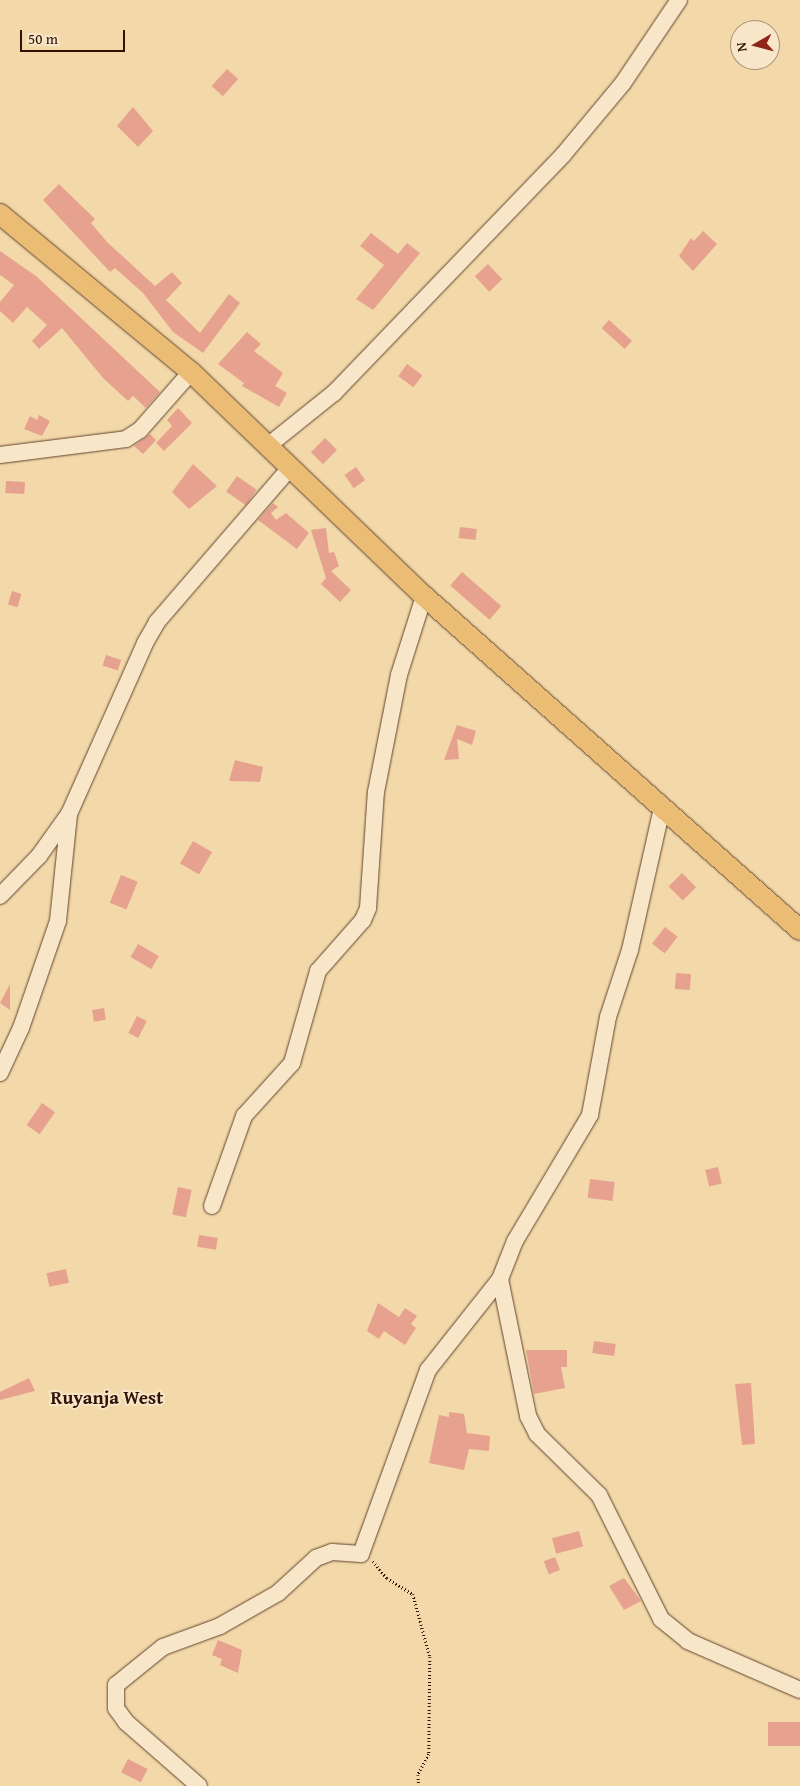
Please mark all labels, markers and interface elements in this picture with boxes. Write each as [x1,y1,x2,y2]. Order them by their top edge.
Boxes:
scale bar [22,20,128,52]
north arrow [730,20,780,70]
text: 50 m [28,28,58,49]
text: N [731,41,752,53]
district label: Ruyanja West [51,1387,163,1409]

